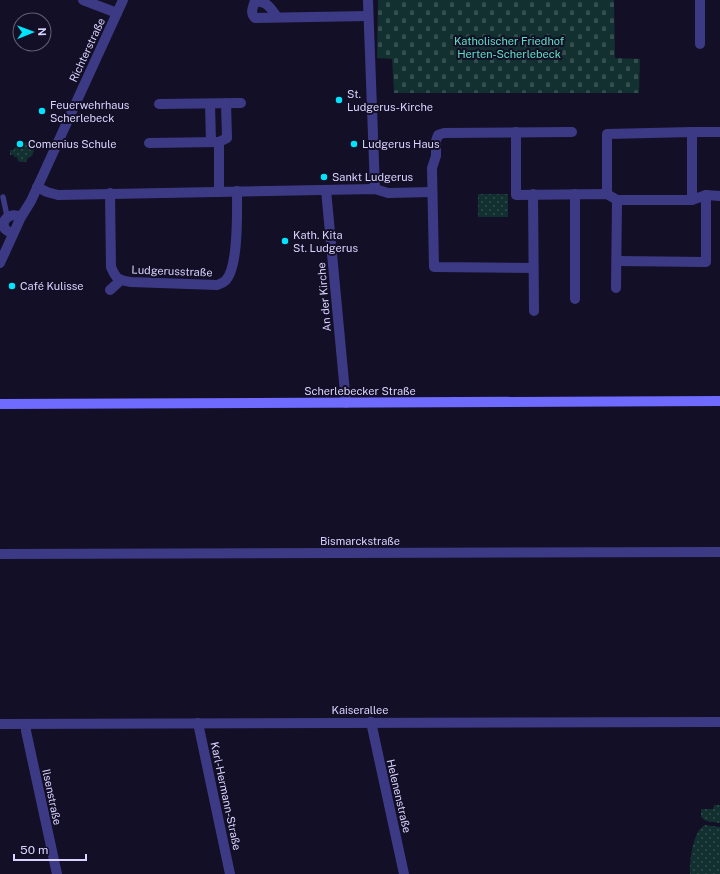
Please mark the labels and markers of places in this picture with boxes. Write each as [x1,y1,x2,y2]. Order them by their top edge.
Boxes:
place label: St. Ludgerus-Kirche [347,88,433,113]
marker: St. Ludgerus-Kirche [334,95,344,105]
place label: Feuerwehrhaus Scherlebeck [50,99,130,124]
marker: Feuerwehrhaus Scherlebeck [37,106,47,116]
place label: Comenius Schule [28,138,117,150]
place label: Ludgerus Haus [362,138,440,150]
marker: Comenius Schule [15,139,25,149]
marker: Ludgerus Haus [349,139,359,149]
place label: Sankt Ludgerus [332,171,414,183]
marker: Sankt Ludgerus [319,172,329,182]
place label: Kath. Kita St. Ludgerus [293,229,358,254]
marker: Kath. Kita St. Ludgerus [280,236,290,246]
place label: Café Kulisse [20,280,84,292]
marker: Café Kulisse [7,281,17,291]

